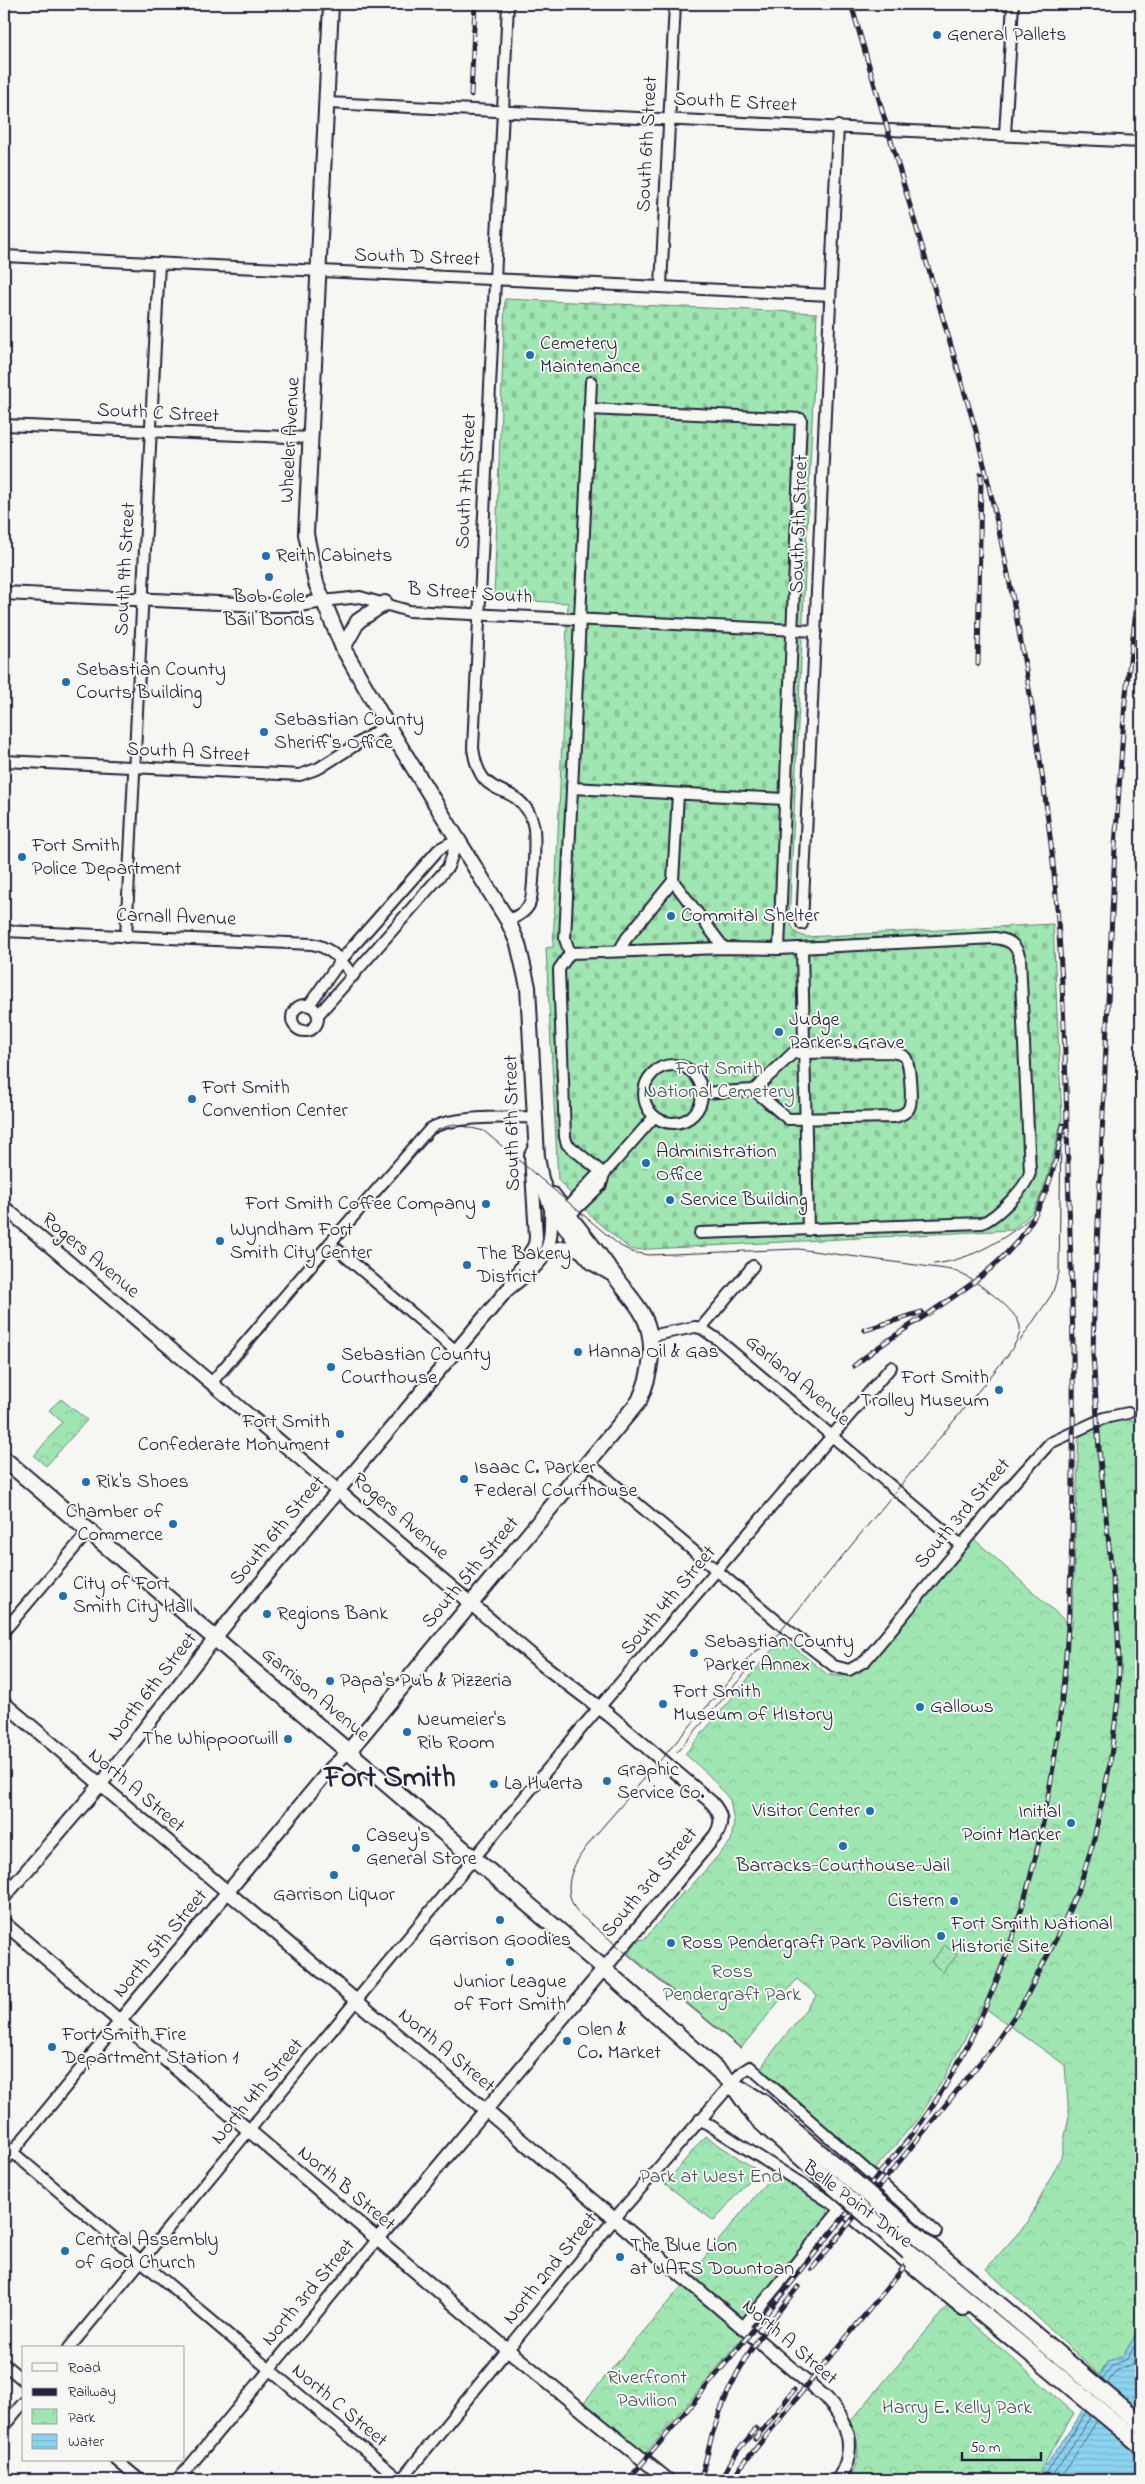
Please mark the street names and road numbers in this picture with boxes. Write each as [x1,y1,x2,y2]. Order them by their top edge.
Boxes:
street label: South 6th Street [630,75,666,213]
street label: South E Street [673,85,798,121]
street label: South D Street [354,241,481,275]
street label: Wheeler Avenue [273,376,309,504]
street label: South C Street [96,396,220,432]
street label: South 7th Street [449,412,485,550]
street label: South 5th Street [783,454,817,594]
street label: South 9th Street [108,501,144,636]
street label: B Street South [406,575,533,613]
street label: South A Street [126,735,251,771]
street label: Carnall Avenue [115,901,237,935]
street label: South 6th Street [497,1054,529,1191]
street label: Rogers Avenue [34,1206,146,1307]
street label: Garland Avenue [738,1328,856,1434]
street label: South 3rd Street [908,1452,1018,1576]
street label: Rogers Avenue [344,1466,455,1568]
street label: South 6th Street [223,1469,333,1593]
street label: South 5th Street [415,1510,527,1636]
street label: South 4th Street [614,1539,724,1662]
street label: North 6th Street [101,1626,205,1748]
street label: Garrison Avenue [254,1641,376,1749]
street label: North A Street [81,1742,191,1841]
street label: South 3rd Street [595,1821,705,1945]
street label: North 5th Street [107,1883,215,2005]
street label: North A Street [391,2002,501,2101]
street label: North 4th Street [205,2032,311,2152]
street label: North B Street [291,2139,402,2239]
street label: Belle Point Drive [795,2153,918,2256]
street label: North 2nd Street [496,2206,606,2332]
street label: North 3rd Street [255,2233,363,2353]
street label: North A Street [735,2293,844,2393]
street label: North C Street [285,2357,394,2455]

